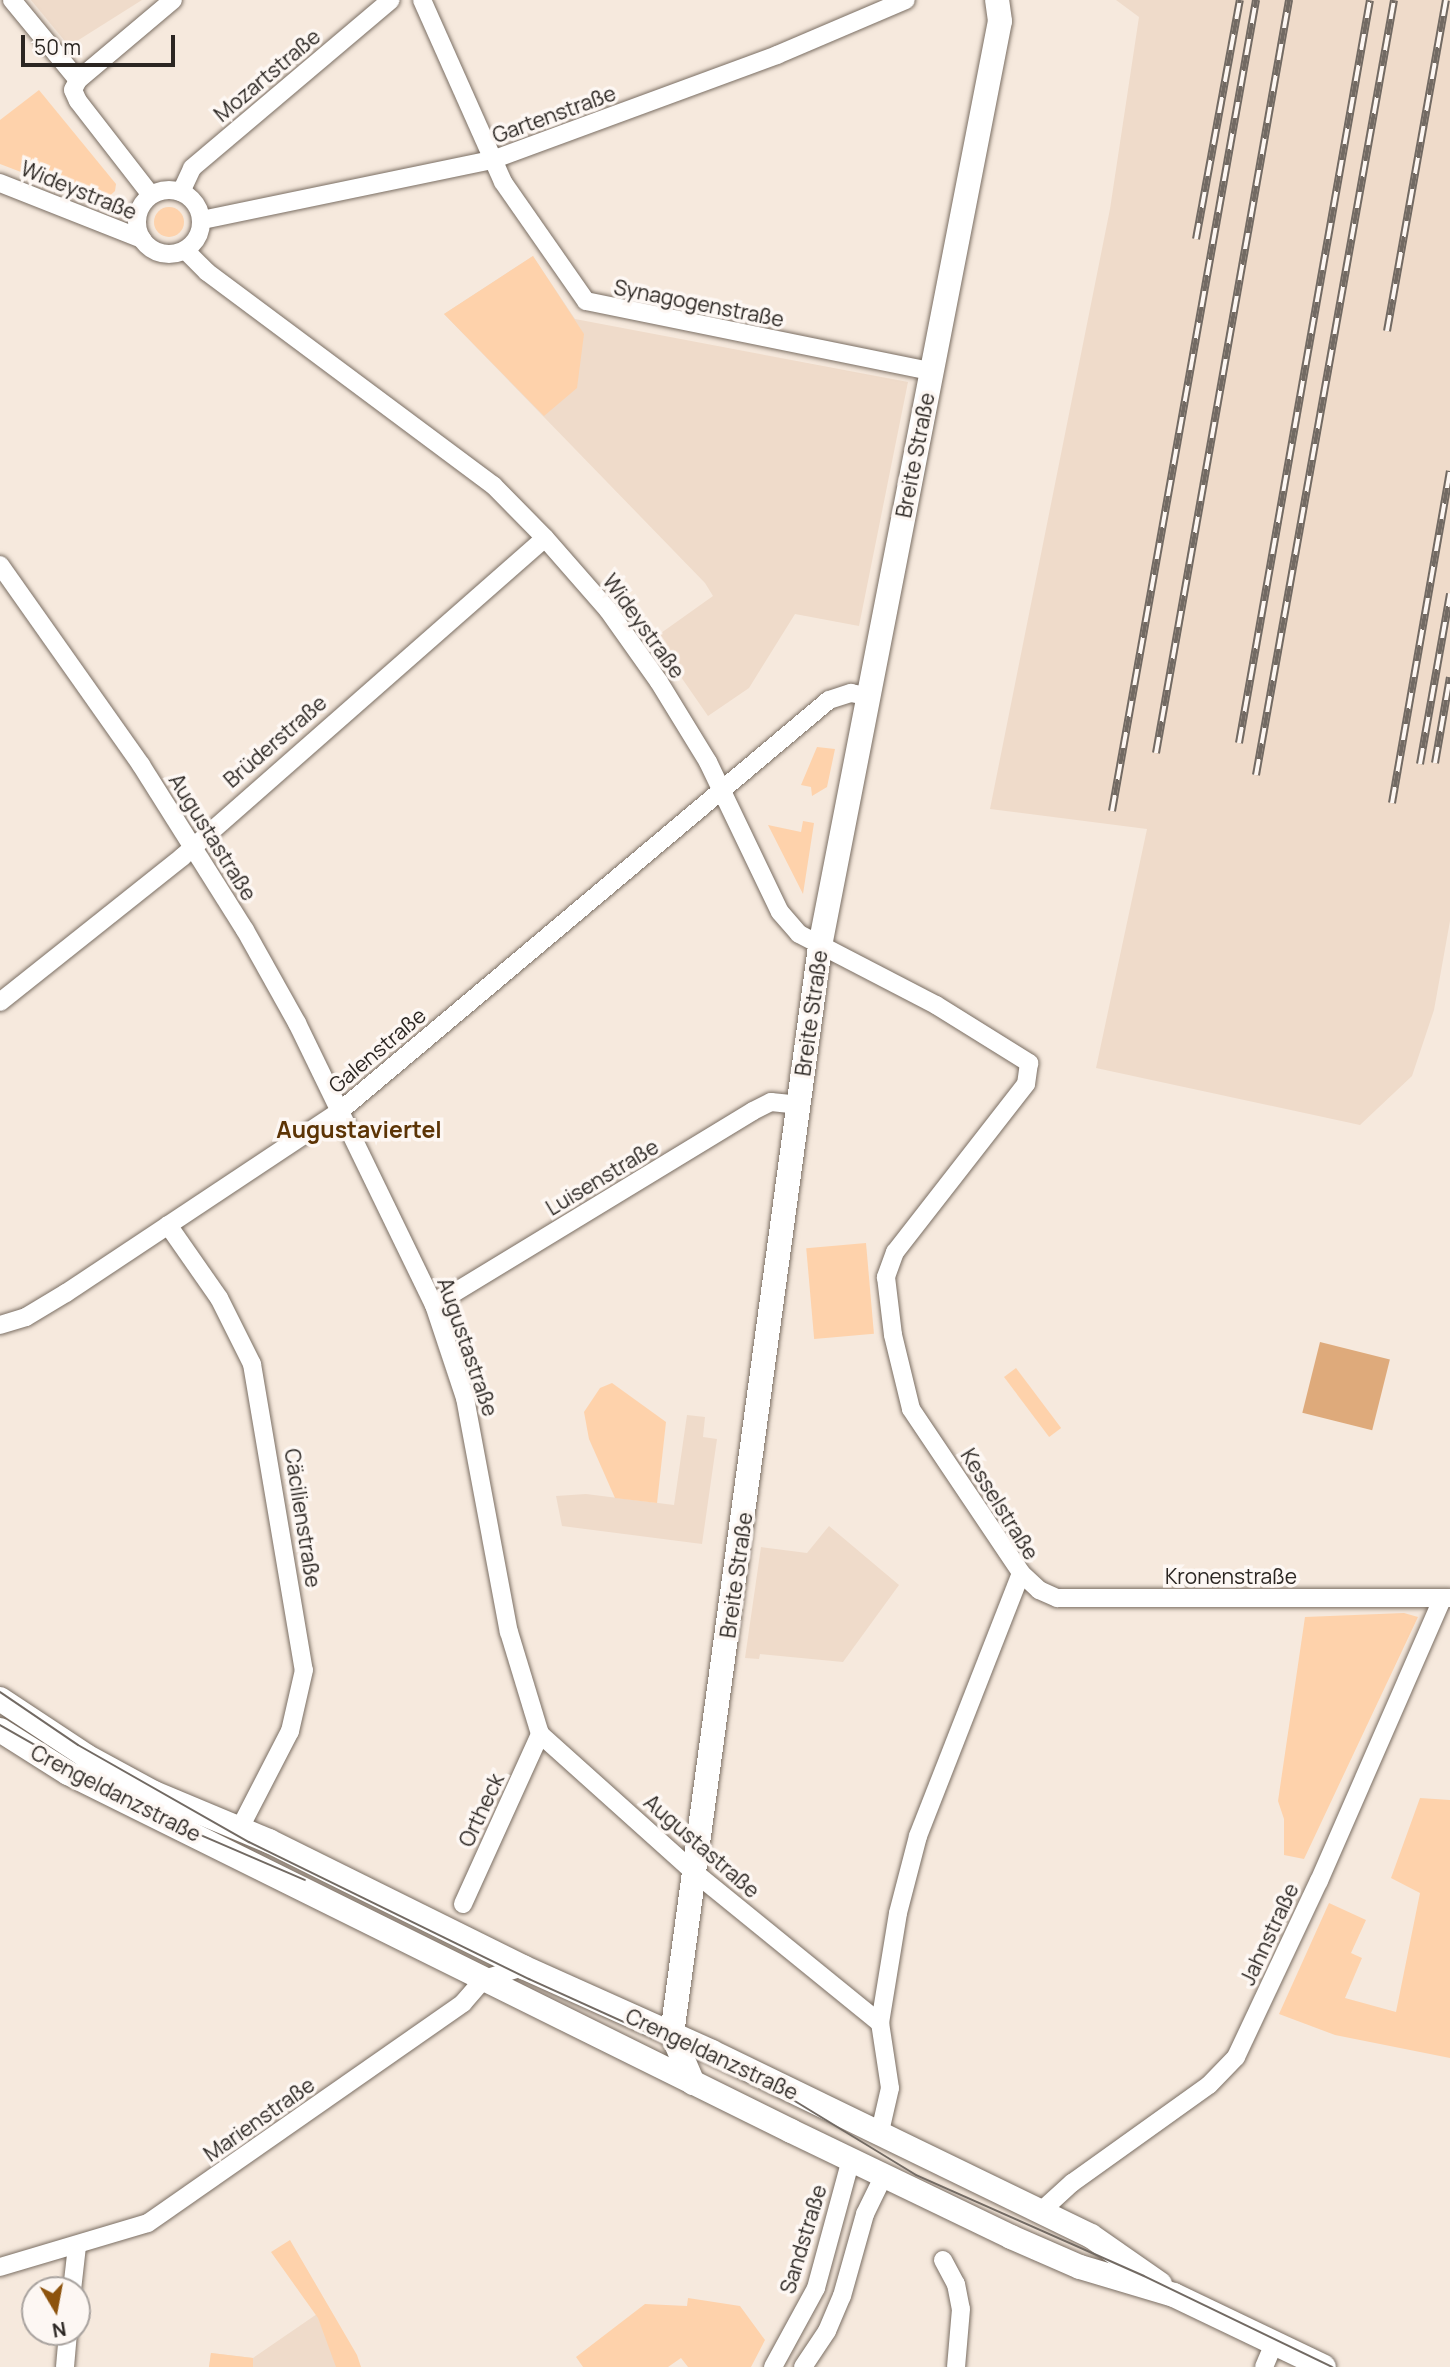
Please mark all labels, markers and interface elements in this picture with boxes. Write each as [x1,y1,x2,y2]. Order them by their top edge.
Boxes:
scale bar [24,21,178,65]
street label: Mozartstraße [209,23,325,127]
text: 50 m [34,33,81,61]
street label: Gartenstraße [489,80,619,148]
street label: Wideystraße [17,155,141,225]
street label: Synagogenstraße [612,274,786,332]
street label: Breite Straße [891,390,939,520]
street label: Wideystraße [598,569,690,683]
street label: Brüderstraße [218,690,332,792]
street label: Augustastraße [164,769,262,905]
street label: Breite Straße [790,948,832,1078]
street label: Galenstraße [323,1002,431,1098]
district label: Augustaviertel [276,1115,442,1143]
street label: Luisenstraße [541,1134,663,1220]
street label: Augustastraße [433,1274,503,1420]
street label: Kesselstraße [956,1444,1044,1564]
street label: Cäcilienstraße [280,1447,326,1589]
street label: Breite Straße [715,1510,757,1640]
street label: Kronenstraße [1165,1563,1297,1589]
street label: Crengeldanzstraße [27,1739,205,1847]
street label: Ortheck [453,1769,509,1851]
street label: Augustastraße [639,1789,765,1903]
street label: Jahnstraße [1234,1879,1304,1989]
street label: Crengeldanzstraße [622,2003,802,2105]
street label: Marienstraße [199,2072,319,2166]
street label: Sandstraße [774,2181,832,2297]
north arrow [21,2276,91,2346]
text: N [50,2316,68,2344]

